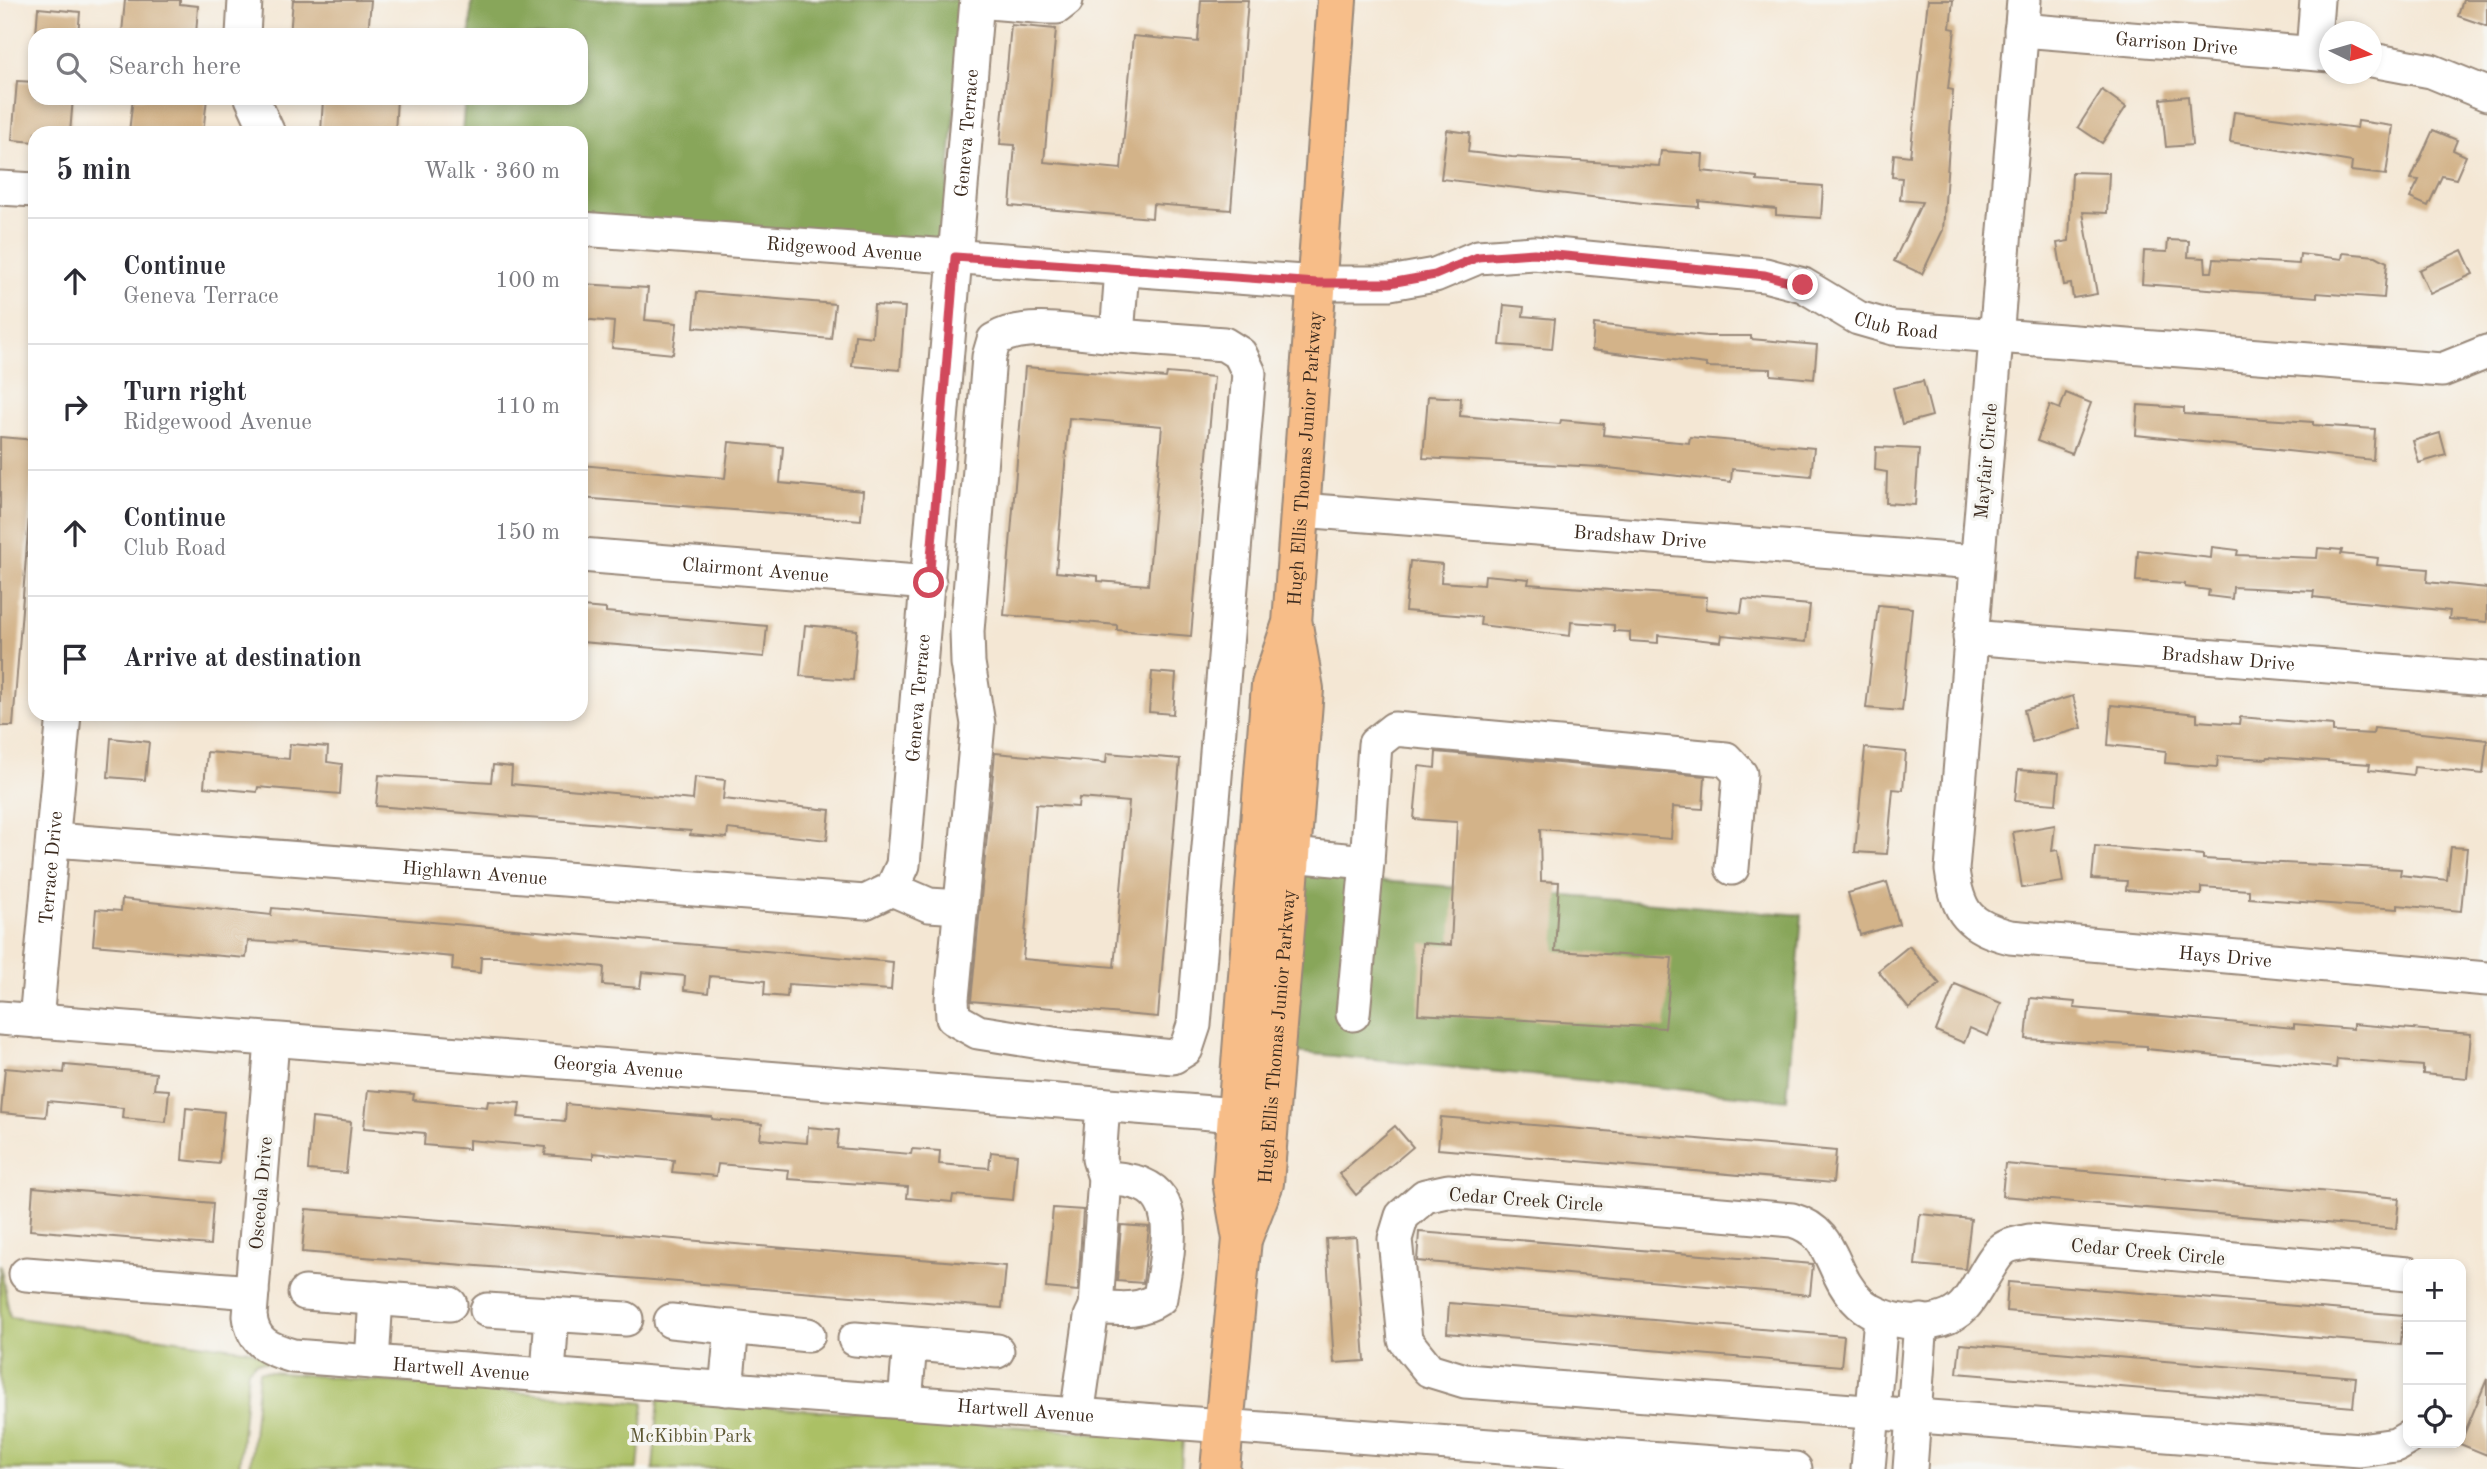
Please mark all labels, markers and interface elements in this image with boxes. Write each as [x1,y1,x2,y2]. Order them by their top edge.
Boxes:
north arrow [2319,21,2382,84]
search box [28,28,588,105]
street label: Garrison Drive [2114,31,2238,59]
icon: search [52,48,90,86]
text: Search here [108,54,241,80]
street label: Geneva Terrace [953,68,983,198]
text: 5 min [56,156,131,186]
text: Walk · 360 m [424,160,560,183]
street label: Ridgewood Avenue [766,236,923,266]
text: Continue [123,254,226,280]
icon: ahead [56,262,94,300]
text: 100 m [495,269,560,292]
route end [1787,269,1818,300]
text: Geneva Terrace [123,285,279,308]
street label: Hugh Ellis Thomas Junior Parkway [1286,310,1327,607]
street label: Club Road [1851,310,1939,343]
text: Turn right [123,380,246,406]
icon: right [56,388,94,426]
text: 110 m [495,395,560,418]
street label: Mayfair Circle [1973,402,2002,520]
text: Ridgewood Avenue [123,411,312,434]
text: Continue [123,506,226,532]
icon: ahead [56,514,94,552]
text: 150 m [495,521,560,544]
street label: Bradshaw Drive [1573,524,1707,553]
text: Club Road [123,537,226,560]
street label: Clairmont Avenue [681,556,829,587]
route start [913,567,944,598]
street label: Geneva Terrace [905,633,935,763]
icon: arrive [56,640,94,678]
text: Arrive at destination [123,646,362,672]
street label: Bradshaw Drive [2161,646,2295,675]
street label: Terrace Drive [38,810,67,926]
street label: Highlawn Avenue [401,860,548,890]
street label: Hugh Ellis Thomas Junior Parkway [1257,889,1300,1185]
street label: Hays Drive [2178,945,2272,972]
street label: Georgia Avenue [552,1054,684,1084]
street label: Osceola Drive [248,1136,277,1251]
street label: Cedar Creek Circle [1448,1187,1604,1216]
street label: Cedar Creek Circle [2070,1237,2226,1270]
map controls [2403,1259,2466,1448]
button: + [2403,1259,2466,1322]
button: − [2403,1322,2466,1385]
street label: Hartwell Avenue [392,1356,530,1385]
button: locate [2403,1385,2466,1448]
street label: Hartwell Avenue [956,1398,1095,1427]
park label: McKibbin Park [629,1428,753,1447]

